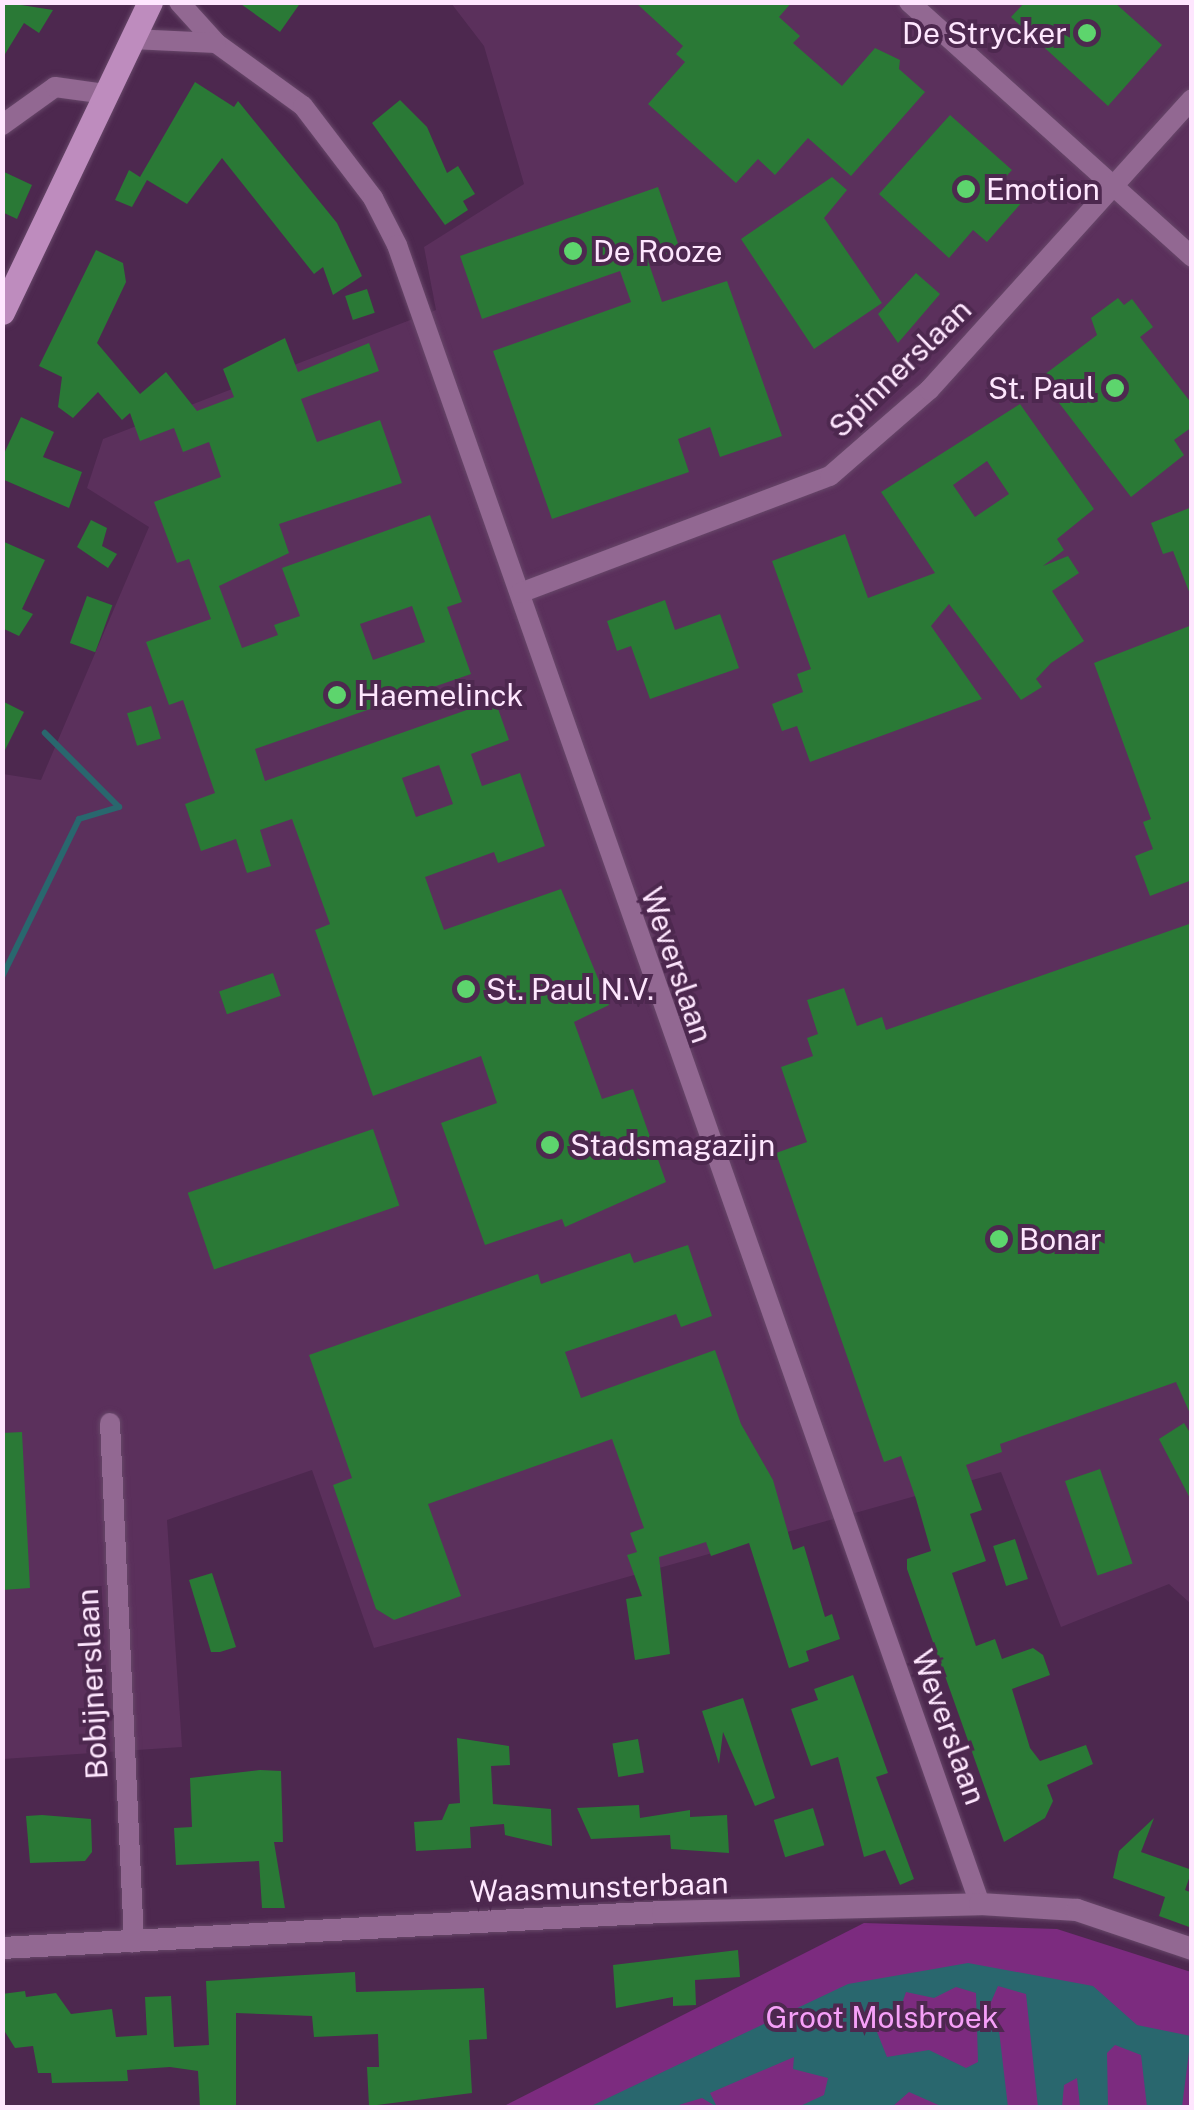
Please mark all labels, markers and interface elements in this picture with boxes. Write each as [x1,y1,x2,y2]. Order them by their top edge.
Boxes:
place label: De Strycker [902,15,1067,51]
marker: De Strycker [1076,22,1098,44]
place label: Emotion [986,171,1100,207]
marker: Emotion [955,178,977,200]
place label: De Rooze [593,233,723,269]
marker: De Rooze [562,240,584,262]
street label: Spinnerslaan [822,291,978,445]
place label: St. Paul [988,370,1095,406]
marker: St. Paul [1104,377,1126,399]
place label: Haemelinck [357,677,523,713]
marker: Haemelinck [326,684,348,706]
street label: Weverslaan [634,883,720,1047]
place label: St. Paul N.V. [486,971,654,1007]
marker: St. Paul N.V. [455,978,477,1000]
place label: Stadsmagazijn [570,1127,775,1163]
marker: Stadsmagazijn [539,1134,561,1156]
place label: Bonar [1019,1221,1102,1257]
marker: Bonar [988,1228,1010,1250]
street label: Bobijnerslaan [69,1588,115,1780]
street label: Weverslaan [904,1645,994,1809]
street label: Waasmunsterbaan [469,1864,729,1910]
park label: Groot Molsbroek [765,1999,999,2035]

